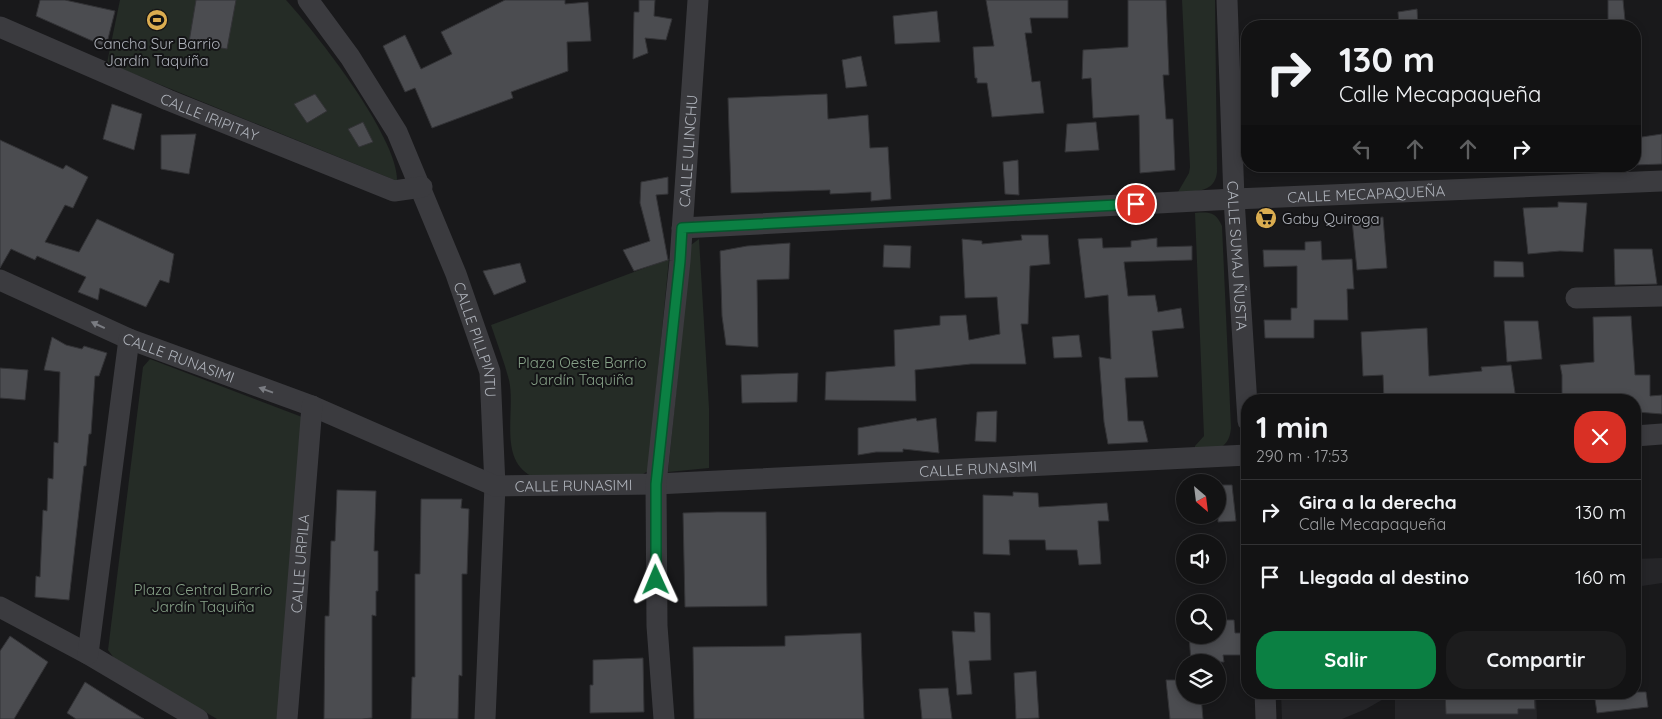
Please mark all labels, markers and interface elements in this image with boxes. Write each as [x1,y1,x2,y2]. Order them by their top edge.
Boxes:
sports icon: Cancha Sur Barrio Jardín Taquiña [145,8,169,32]
place label: Cancha Sur Barrio Jardín Taquiña [94,34,220,70]
text: 130 m [1339,37,1435,81]
icon: right [1256,40,1321,105]
text: Calle Mecapaqueña [1339,80,1541,108]
street label: CALLE IRIPITAY [158,88,262,145]
street label: CALLE ULINCHU [674,94,701,208]
icon: left [1348,135,1376,163]
icon: ahead [1401,135,1429,163]
icon: ahead [1454,135,1482,163]
icon: right [1507,135,1535,163]
street label: CALLE SUMAJ ÑUSTA [1224,181,1252,332]
street label: CALLE MECAPAQUEÑA [1287,181,1446,206]
pin [1115,183,1157,225]
icon: arrive [1122,190,1150,218]
supermarket icon: Gaby Quiroga [1254,206,1278,230]
place label: Gaby Quiroga [1282,209,1380,228]
street label: CALLE PILLPINTU [450,279,501,398]
one-way arrow [91,321,105,329]
street label: CALLE RUNASIMI [120,328,237,386]
park label: Plaza Oeste Barrio Jardín Taquiña [517,353,647,389]
one-way arrow [258,386,273,394]
text: 1 min [1256,408,1329,446]
button: close [1574,411,1626,463]
text: 290 m · 17:53 [1256,446,1348,466]
street label: CALLE RUNASIMI [919,456,1037,481]
north arrow [1176,474,1226,524]
map controls [1176,474,1226,704]
street label: CALLE RUNASIMI [515,475,633,495]
text: Gira a la derecha [1299,490,1457,514]
icon: right [1256,498,1284,526]
text: 130 m [1575,500,1626,524]
street label: CALLE URPILA [286,513,313,614]
text: Calle Mecapaqueña [1299,514,1446,534]
button: sound [1176,534,1226,584]
position arrow [629,553,681,605]
icon: arrive [1256,563,1284,591]
text: Llegada al destino [1299,565,1469,589]
text: 160 m [1575,565,1626,589]
park label: Plaza Central Barrio Jardín Taquiña [134,580,272,616]
button: search [1176,594,1226,644]
button: Salir [1256,631,1436,689]
button: Compartir [1446,631,1626,689]
button: layers [1176,654,1226,704]

